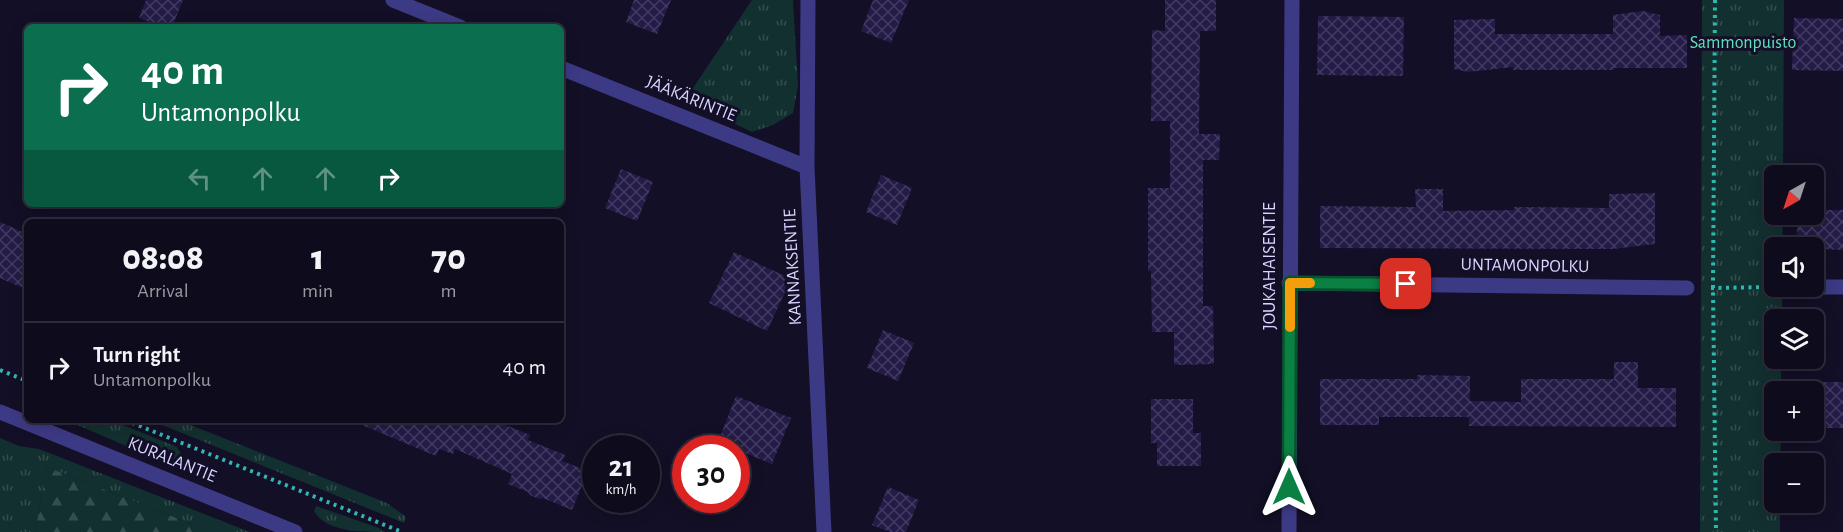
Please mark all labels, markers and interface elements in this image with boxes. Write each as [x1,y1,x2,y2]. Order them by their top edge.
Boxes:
park label: Sammonpuisto [1690,34,1796,52]
icon: right [42,48,120,126]
text: 40 m [141,50,224,92]
street label: JÄÄKÄRINTIE [643,71,740,125]
text: Untamonpolku [141,99,300,126]
icon: left [183,162,216,195]
icon: ahead [246,162,279,195]
icon: ahead [309,162,342,195]
icon: right [372,162,405,195]
north arrow [1764,165,1824,225]
map controls [1764,165,1824,513]
street label: JOUKAHAISENTIE [1261,202,1279,330]
street label: KANNAKSENTIE [781,208,805,326]
button: sound [1764,237,1824,297]
text: 08:08 [122,240,204,276]
text: 1 [311,240,324,276]
text: 70 [431,240,466,276]
street label: UNTAMONPOLKU [1460,256,1590,276]
pin [1380,258,1431,309]
icon: arrive [1389,267,1422,300]
text: Arrival [137,281,189,301]
text: min [302,281,333,301]
text: m [441,281,457,301]
button: layers [1764,309,1824,369]
text: Turn right [93,344,180,366]
icon: right [42,351,75,384]
text: 40 m [503,356,546,378]
text: Untamonpolku [93,370,211,390]
button: + [1764,381,1824,441]
street label: KURALANTIE [125,434,219,486]
speed limit sign: 30 [672,435,750,513]
text: 21 [609,452,633,482]
button: − [1764,453,1824,513]
position arrow [1257,455,1321,519]
text: km/h [606,482,636,497]

